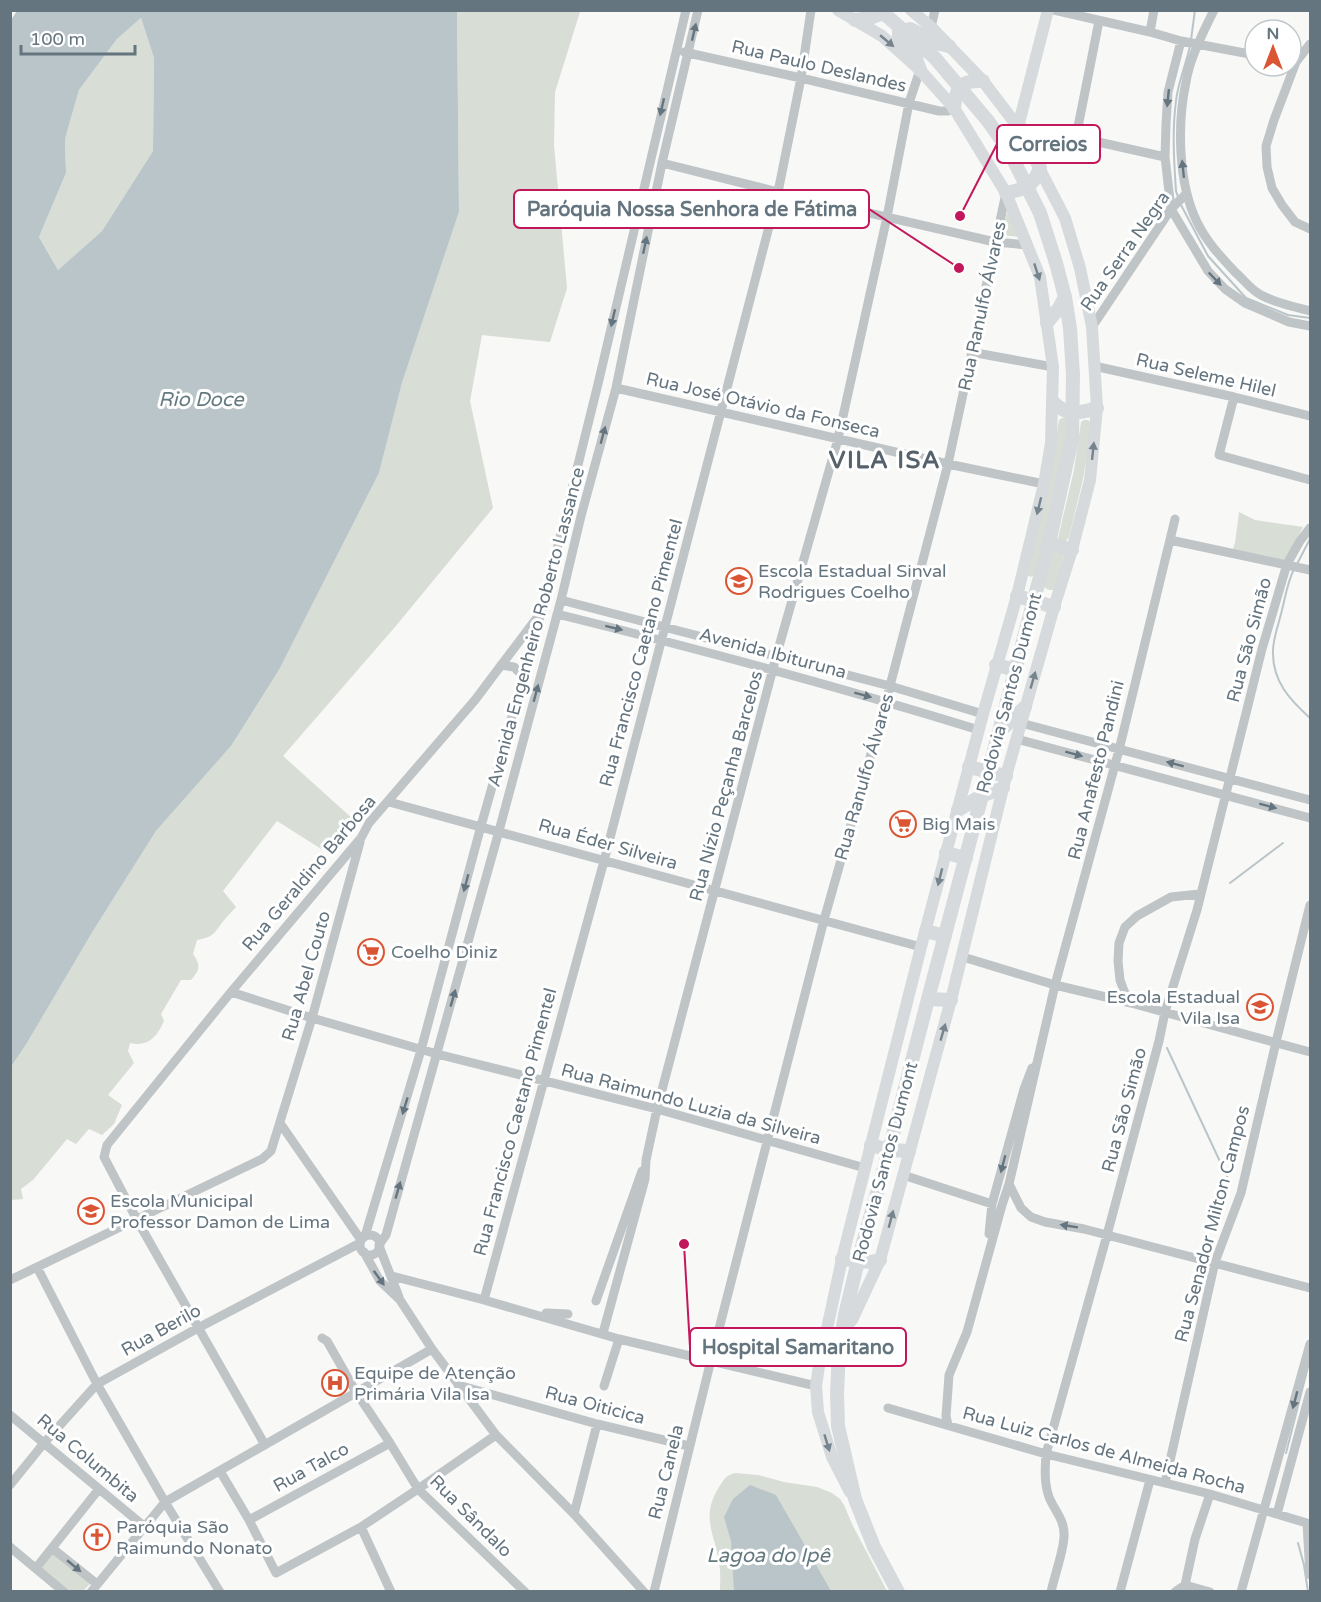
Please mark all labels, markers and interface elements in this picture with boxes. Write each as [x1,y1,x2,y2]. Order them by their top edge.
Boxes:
scale bar [21,18,135,56]
north arrow [1243,18,1303,78]
one-way arrow [689,23,699,41]
text: N [1267,24,1279,44]
text: 100 m [30,28,85,50]
street label: Rua Paulo Deslandes [729,35,909,97]
one-way arrow [879,35,895,48]
one-way arrow [1163,88,1173,107]
one-way arrow [657,98,667,117]
callout: Correios [997,125,1100,163]
text: Correios [1009,133,1088,157]
one-way arrow [1178,159,1187,178]
street label: Rua Serra Negra [1075,187,1175,315]
callout: Paróquia Nossa Senhora de Fátima [514,190,869,228]
text: Paróquia Nossa Senhora de Fátima [527,198,857,222]
street label: Rua Ranulfo Álvares [953,219,1011,393]
one-way arrow [641,236,651,254]
one-way arrow [1033,263,1042,281]
one-way arrow [1208,272,1222,286]
one-way arrow [608,309,618,327]
street label: Rua Seleme Hilel [1134,348,1278,402]
street label: Rua José Otávio da Fonseca [644,367,882,443]
water label: Rio Doce [158,388,245,412]
one-way arrow [599,426,608,444]
one-way arrow [1088,442,1097,461]
district label: VILA ISA [829,446,941,475]
street label: Avenida Engenheiro Roberto Lassance [483,465,589,789]
one-way arrow [1033,497,1043,515]
street label: Rua Francisco Caetano Pimentel [595,517,687,789]
place label: Escola Estadual Sinval Rodrigues Coelho [758,560,947,603]
school or university icon: Escola Estadual Sinval Rodrigues Coelho [724,566,754,596]
street label: Rua São Simão [1222,575,1276,705]
street label: Rodovia Santos Dumont [972,590,1046,796]
one-way arrow [605,623,623,633]
street label: Avenida Ibituruna [697,623,849,683]
street label: Rua Nízio Peçanha Barcelos [685,668,767,904]
one-way arrow [1029,671,1038,689]
street label: Rua Anafesto Pandini [1063,678,1129,862]
one-way arrow [532,684,541,702]
street label: Rua Ranulfo Álvares [830,691,898,863]
one-way arrow [854,691,872,700]
one-way arrow [1065,750,1083,759]
one-way arrow [1166,759,1184,768]
street label: Rua Geraldino Barbosa [237,791,381,955]
one-way arrow [1259,802,1277,811]
supermarket icon: Big Mais [888,809,918,839]
place label: Big Mais [922,813,995,835]
street label: Rua Éder Silveira [536,814,680,874]
one-way arrow [934,868,944,886]
one-way arrow [461,874,470,892]
street label: Rua Abel Couto [277,908,335,1044]
supermarket icon: Coelho Diniz [356,937,386,967]
place label: Coelho Diniz [391,941,498,963]
street label: Rua Francisco Caetano Pimentel [469,986,561,1258]
place label: Escola Estadual Vila Isa [1106,986,1240,1029]
one-way arrow [448,989,458,1007]
school or university icon: Escola Estadual Vila Isa [1245,992,1275,1022]
one-way arrow [938,1022,948,1041]
street label: Rua São Simão [1097,1045,1151,1175]
street label: Rua Raimundo Luzia da Silveira [559,1059,823,1149]
street label: Rodovia Santos Dumont [848,1059,922,1265]
one-way arrow [400,1097,409,1115]
street label: Rua Senador Milton Campos [1170,1103,1254,1345]
one-way arrow [998,1154,1008,1173]
one-way arrow [394,1181,403,1199]
place label: Escola Municipal Professor Damon de Lima [110,1190,330,1233]
school or university icon: Escola Municipal Professor Damon de Lima [76,1196,106,1226]
one-way arrow [886,1210,896,1229]
one-way arrow [1060,1222,1079,1231]
one-way arrow [373,1269,385,1285]
street label: Rua Berilo [117,1299,205,1361]
callout: Hospital Samaritano [690,1328,906,1366]
text: Hospital Samaritano [702,1336,894,1360]
place label: Equipe de Atenção Primária Vila Isa [354,1362,516,1405]
hospital icon: Equipe de Atenção Primária Vila Isa [320,1368,350,1398]
street label: Rua Oiticica [543,1381,647,1429]
one-way arrow [1290,1392,1299,1410]
street label: Rua Luiz Carlos de Almeida Rocha [960,1402,1248,1498]
street label: Rua Columbita [32,1409,144,1507]
street label: Rua Canela [644,1422,688,1522]
one-way arrow [823,1434,832,1452]
street label: Rua Talco [269,1437,353,1497]
street label: Rua Sândalo [425,1470,517,1562]
place label: Paróquia São Raimundo Nonato [116,1516,273,1559]
church icon: Paróquia São Raimundo Nonato [82,1522,112,1552]
water label: Lagoa do Ipê [706,1544,831,1568]
one-way arrow [66,1559,81,1572]

